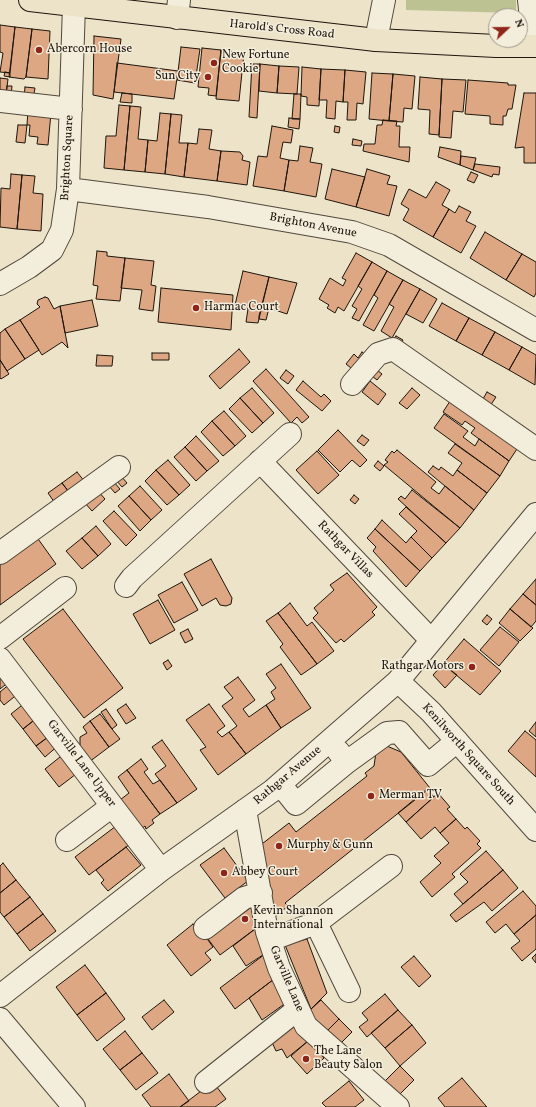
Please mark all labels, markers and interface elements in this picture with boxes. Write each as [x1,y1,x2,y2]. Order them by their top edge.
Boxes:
north arrow [488,8,528,48]
street label: Harold's Cross Road [229,17,335,43]
text: N [510,17,527,30]
place label: Abercorn House [47,43,132,57]
marker: Abercorn House [34,45,44,55]
place label: New Fortune Cookie [222,49,290,77]
marker: New Fortune Cookie [209,58,219,68]
place label: Sun City [155,70,200,84]
marker: Sun City [203,72,213,82]
street label: Brighton Square [59,115,77,201]
street label: Brighton Avenue [268,210,358,242]
place label: Harmac Court [204,301,279,315]
marker: Harmac Court [191,303,201,313]
street label: Rathgar Villas [314,518,376,582]
place label: Rathgar Motors [381,660,464,674]
marker: Rathgar Motors [467,662,477,672]
street label: Kenilworth Square South [418,701,518,809]
street label: Garville Lane Upper [44,718,118,810]
street label: Rathgar Avenue [251,743,325,809]
place label: Merman TV [379,789,442,803]
marker: Merman TV [366,791,376,801]
place label: Murphy & Gunn [287,839,373,853]
marker: Murphy & Gunn [274,841,284,851]
place label: Abbey Court [232,866,298,880]
marker: Abbey Court [219,868,229,878]
place label: Kevin Shannon International [253,905,333,933]
marker: Kevin Shannon International [240,914,250,924]
street label: Garville Lane [266,944,306,1014]
place label: The Lane Beauty Salon [314,1045,383,1073]
marker: The Lane Beauty Salon [301,1054,311,1064]

